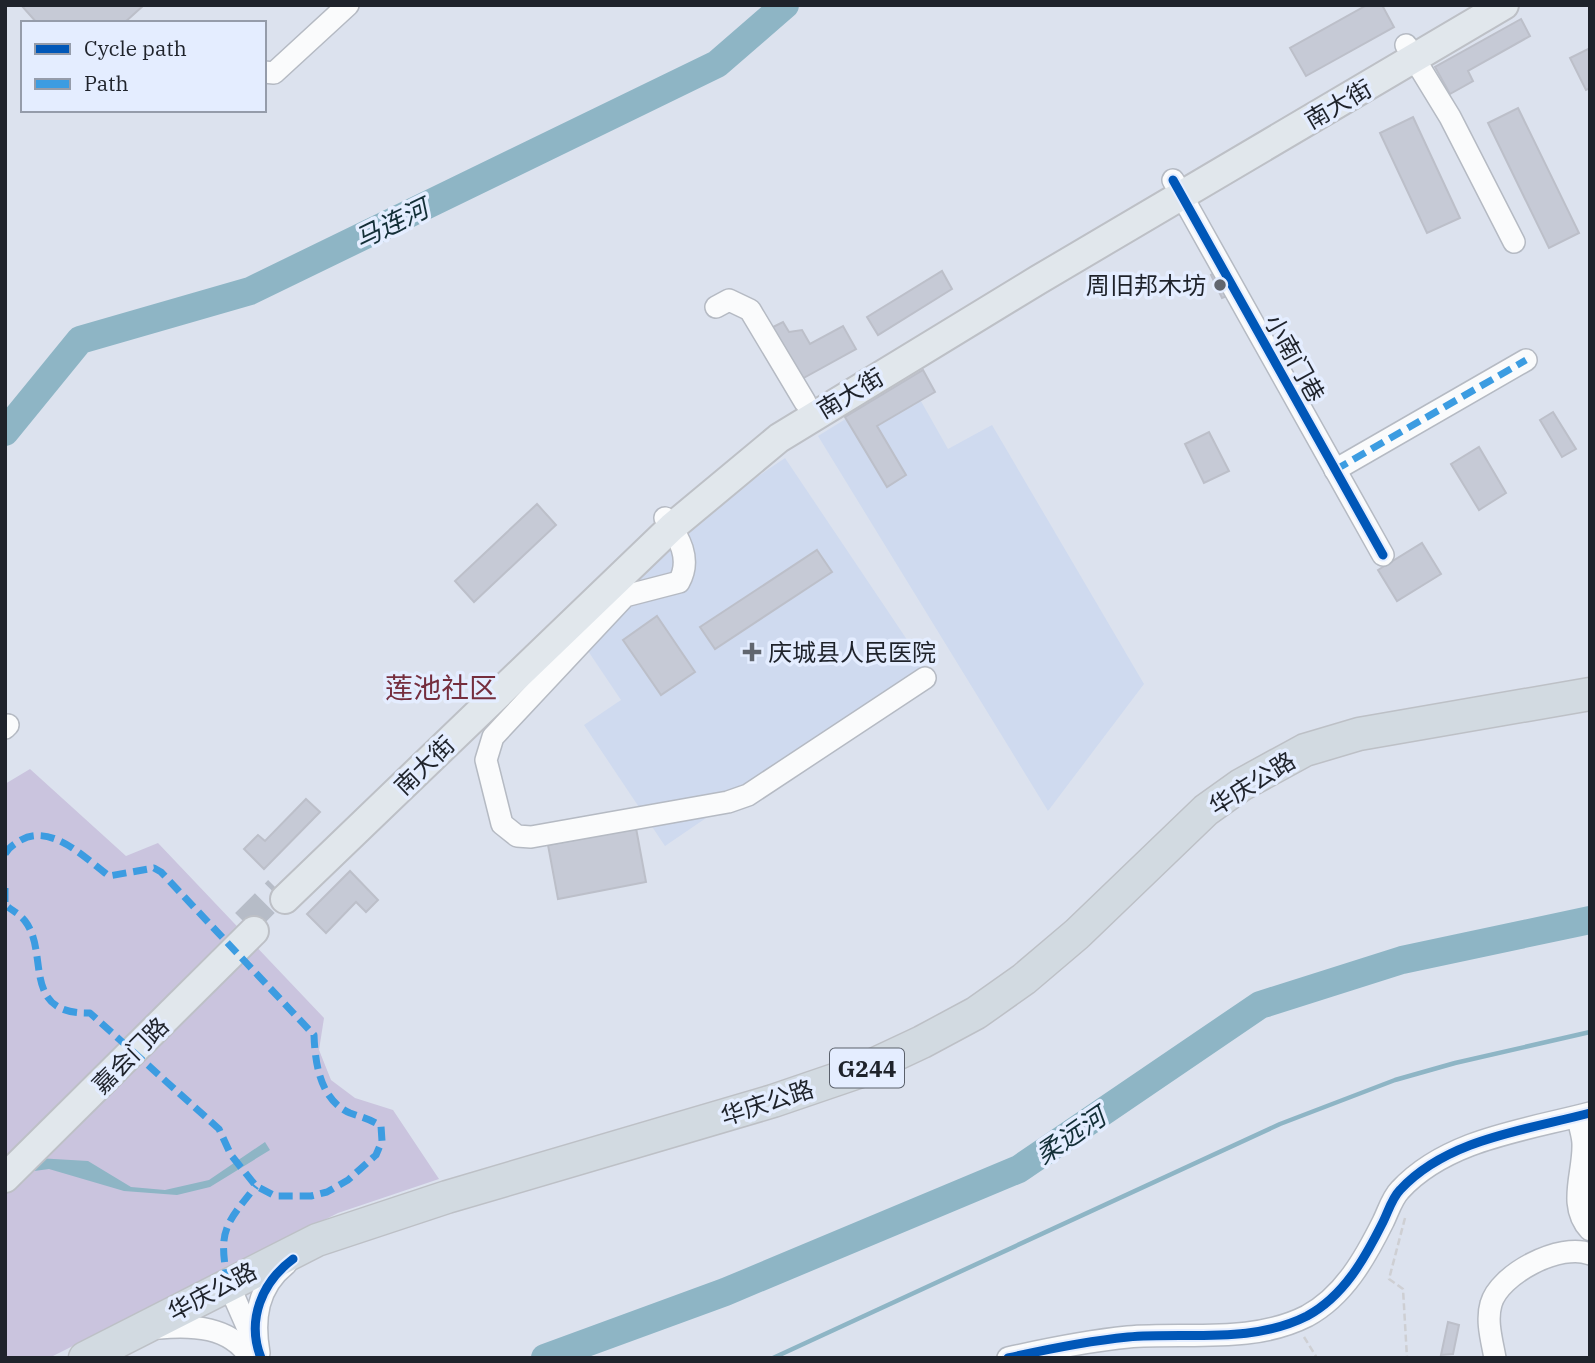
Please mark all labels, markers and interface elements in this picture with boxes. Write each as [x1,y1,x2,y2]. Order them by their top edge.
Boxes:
legend [21,21,266,112]
text: Cycle path [84,34,187,62]
text: Path [84,69,129,97]
street label: 南大街 [1299,72,1377,136]
water label: 马连河 [348,188,438,255]
place label: 周旧邦木坊 [1086,269,1206,301]
marker: 周旧邦木坊 [1212,277,1228,293]
street label: 小南门巷 [1258,308,1332,408]
street label: 南大街 [811,361,889,425]
place label: 庆城县人民医院 [768,636,936,668]
marker: 庆城县人民医院 [742,642,762,662]
district label: 莲池社区 [385,669,497,706]
street label: 南大街 [387,728,461,802]
street label: 华庆公路 [1203,744,1301,822]
street label: 嘉会门路 [85,1010,175,1100]
road number: G244 [830,1049,904,1088]
street label: 华庆公路 [716,1072,818,1132]
water label: 柔远河 [1028,1096,1116,1171]
street label: 华庆公路 [162,1254,262,1328]

